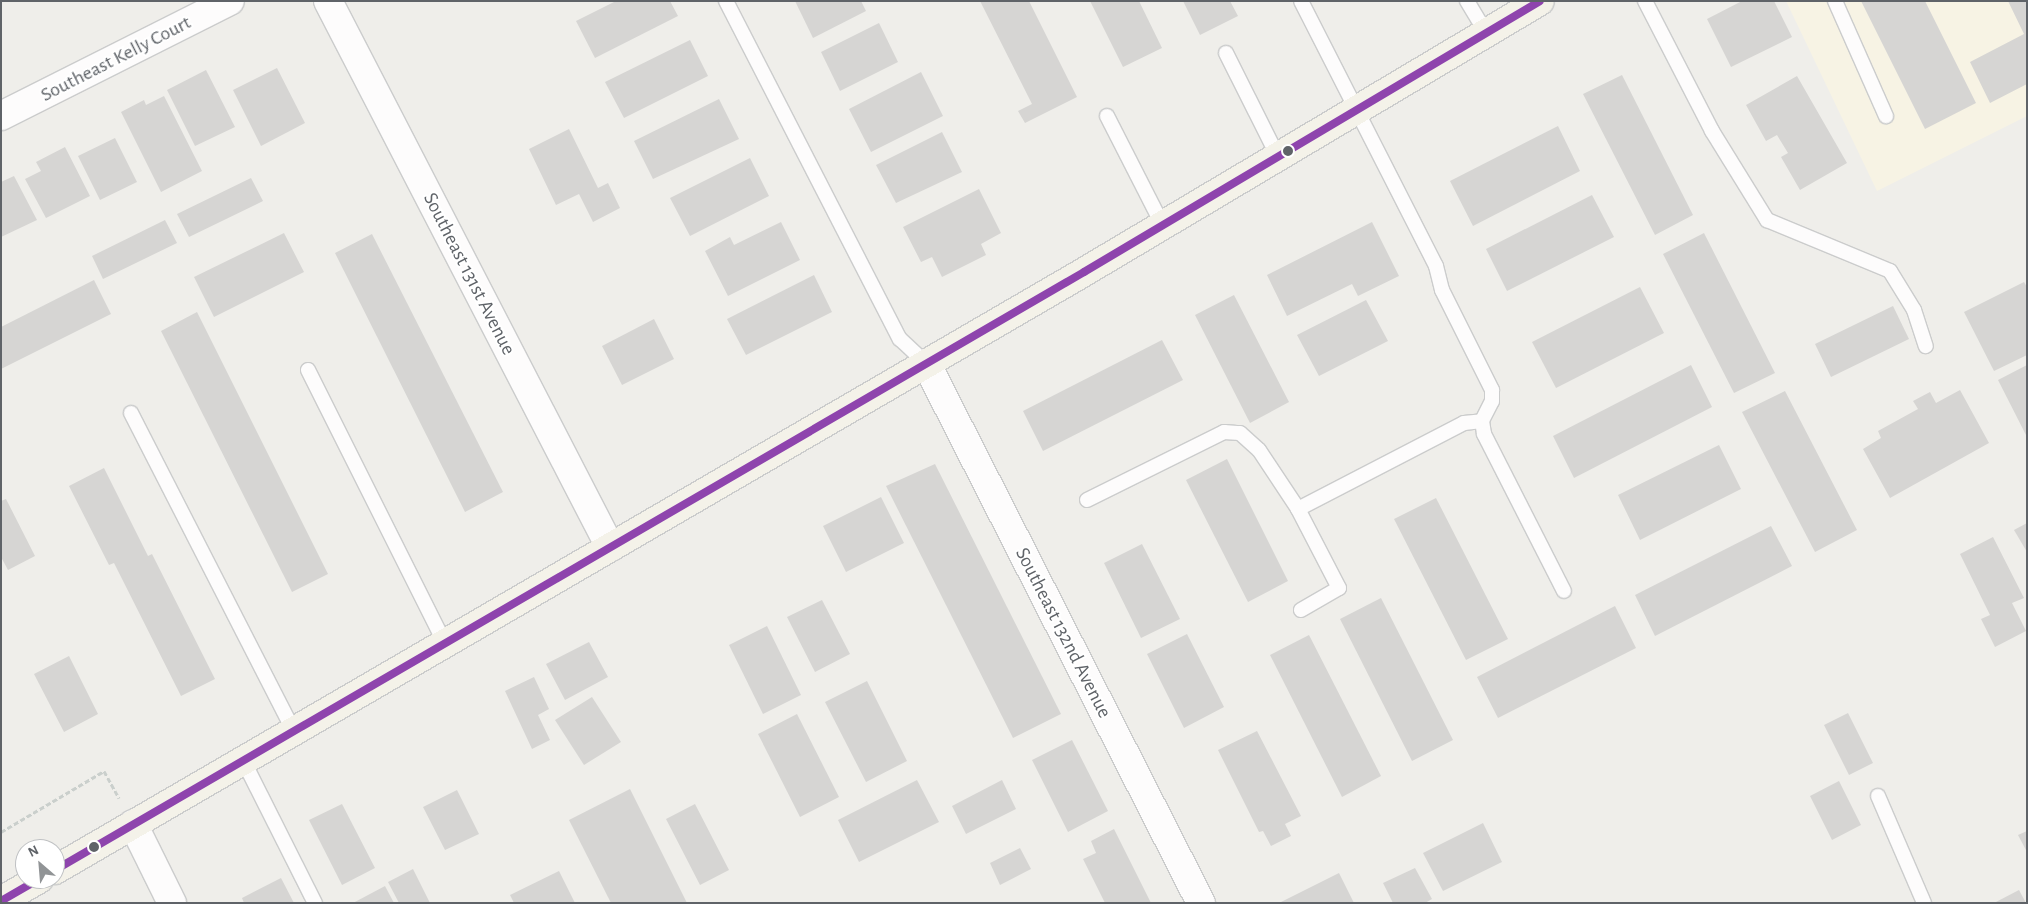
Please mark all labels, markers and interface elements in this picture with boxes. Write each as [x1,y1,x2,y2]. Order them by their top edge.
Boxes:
street label: Southeast Kelly Court [37,11,195,107]
unlabelled marker [1283,146,1293,156]
street label: Southeast 131st Avenue [418,189,520,359]
street label: Southeast 132nd Avenue [1010,544,1116,722]
north arrow [15,839,65,889]
unlabelled marker [89,842,99,852]
text: N [26,843,41,860]

